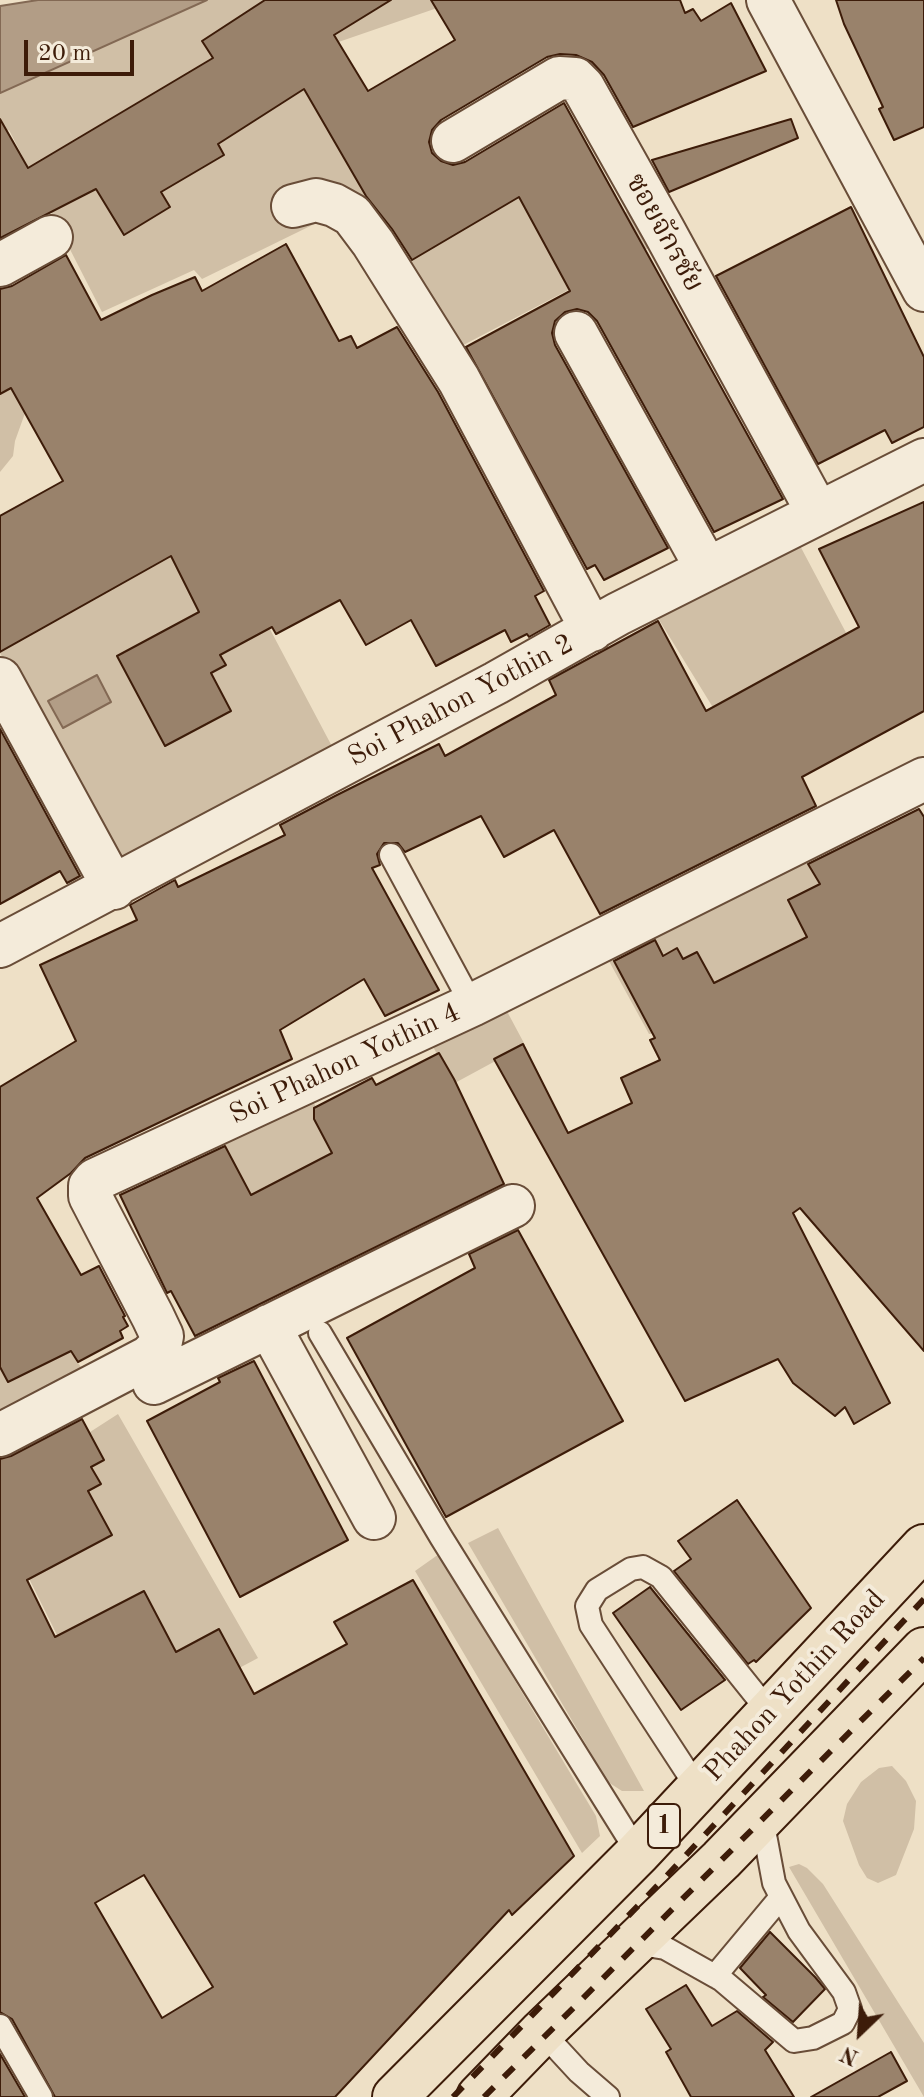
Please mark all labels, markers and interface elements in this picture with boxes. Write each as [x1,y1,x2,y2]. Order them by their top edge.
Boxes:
scale bar [28,24,138,74]
text: 20 m [38,42,92,66]
street label: ซอยจักรชัย [618,168,710,298]
street label: Soi Phahon Yothin 2 [342,627,580,775]
street label: Soi Phahon Yothin 4 [224,996,466,1132]
street label: Phahon Yothin Road [697,1583,893,1789]
road number: 1 [648,1804,680,1848]
north arrow [820,1993,900,2073]
text: N [838,2041,862,2068]

